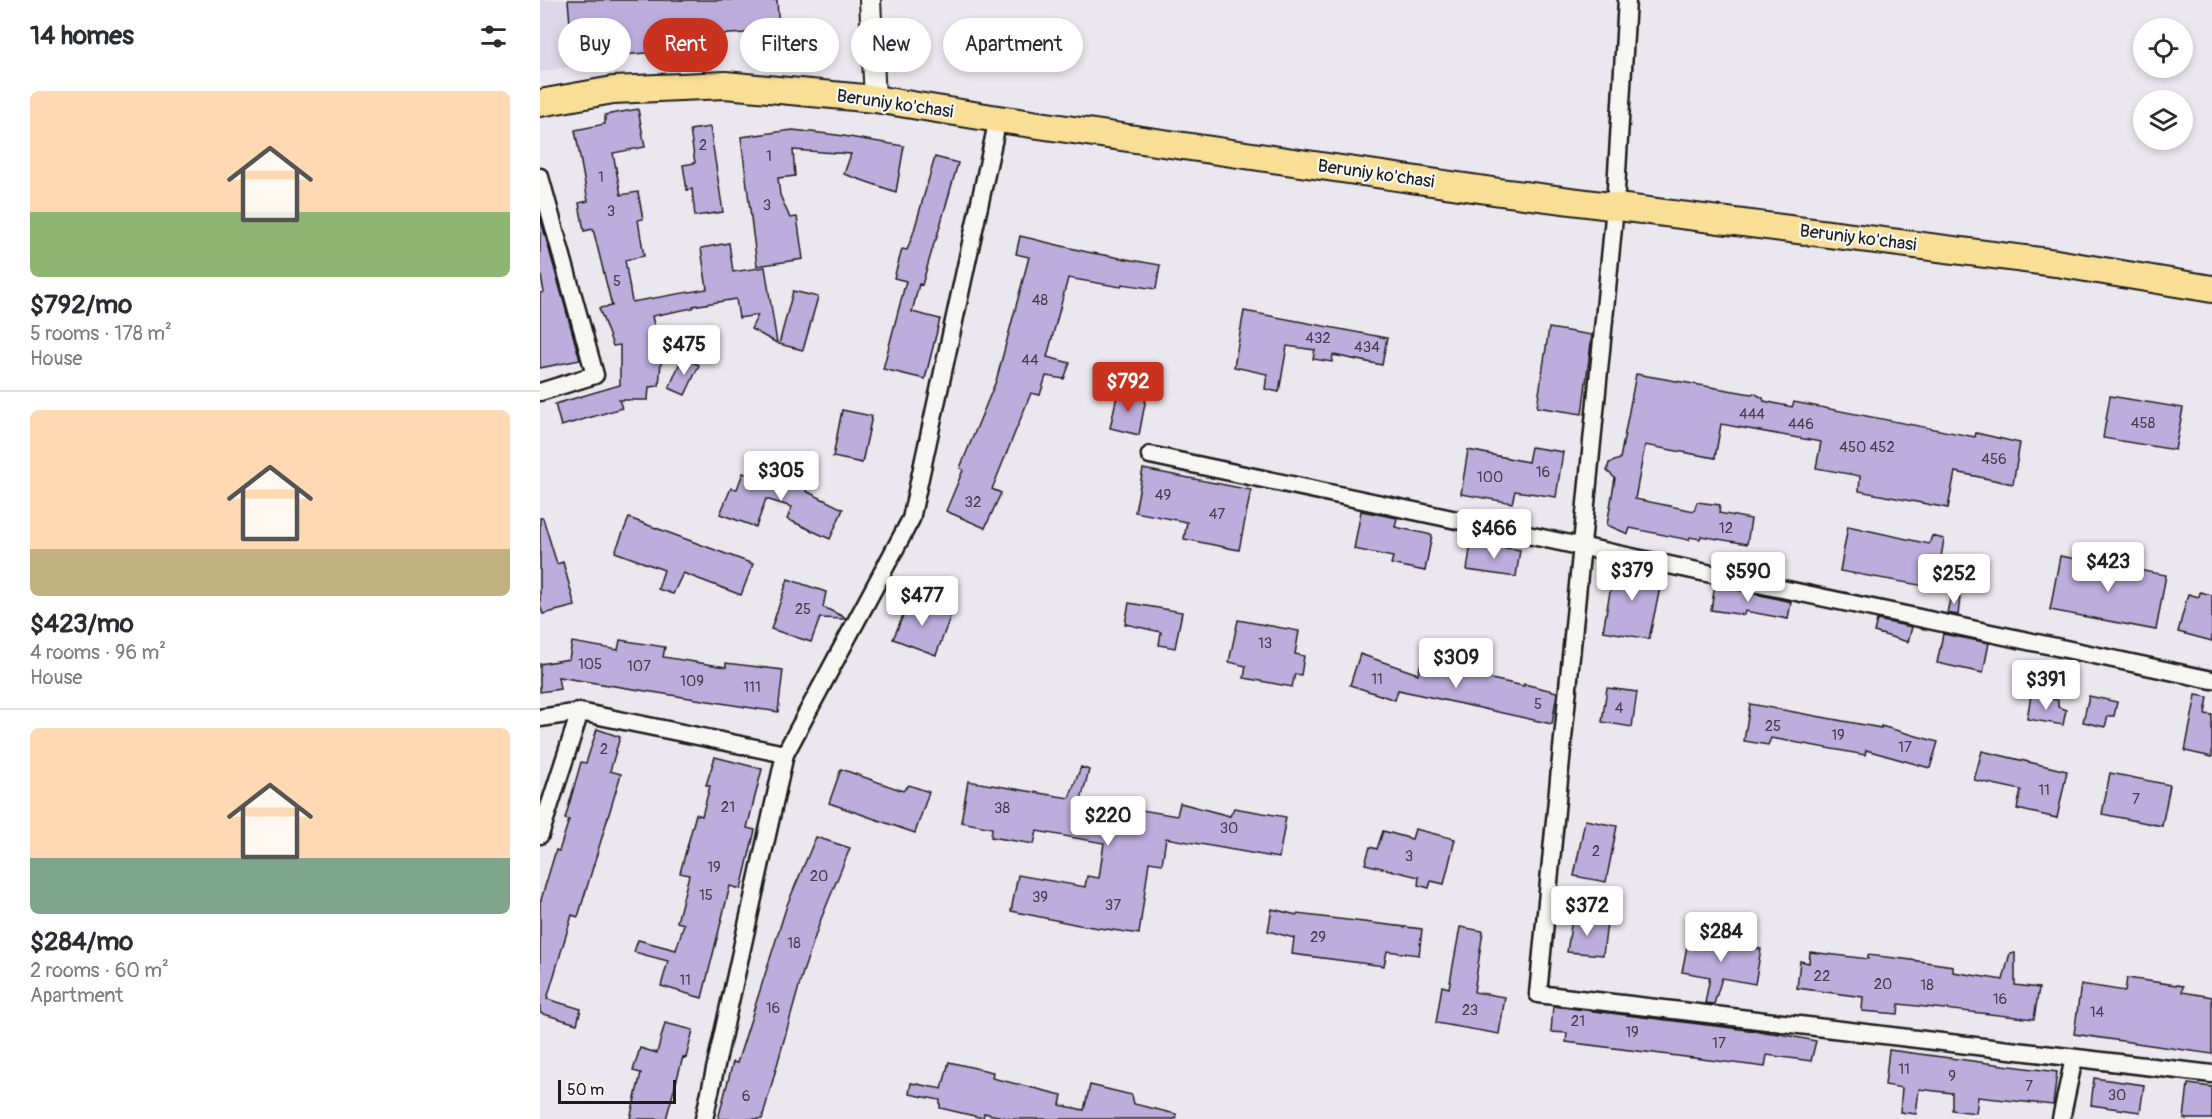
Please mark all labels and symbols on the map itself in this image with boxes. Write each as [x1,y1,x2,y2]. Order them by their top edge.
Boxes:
street label: Beruniy ko'chasi [835,84,955,124]
house number: 2 [699,136,707,155]
house number: 1 [766,147,772,166]
street label: Beruniy ko'chasi [1316,154,1436,194]
house number: 1 [598,168,604,187]
house number: 3 [763,196,771,215]
house number: 3 [607,202,615,221]
street label: Beruniy ko'chasi [1798,219,1918,257]
house number: 5 [613,272,621,291]
house number: 48 [1032,291,1049,310]
pin: $475 [648,325,720,376]
house number: 432 [1305,329,1331,348]
house number: 434 [1354,338,1380,357]
house number: 44 [1021,351,1039,370]
pin: $792 [1092,362,1164,413]
house number: 444 [1739,405,1765,424]
house number: 458 [2131,414,2156,433]
house number: 446 [1788,415,1814,434]
house number: 450 452 [1839,438,1895,457]
house number: 456 [1981,450,2007,469]
pin: $305 [745,451,817,502]
house number: 16 [1536,463,1550,482]
house number: 100 [1477,468,1503,487]
house number: 49 [1155,486,1171,505]
house number: 32 [965,493,981,512]
house number: 47 [1209,505,1225,524]
pin: $466 [1458,509,1530,560]
house number: 12 [1719,519,1733,538]
pin: $423 [2072,542,2144,593]
pin: $379 [1596,551,1668,602]
pin: $590 [1712,552,1784,603]
pin: $252 [1918,554,1990,605]
pin: $477 [886,576,958,627]
house number: 25 [795,600,811,619]
house number: 13 [1258,634,1272,653]
pin: $309 [1420,638,1492,689]
house number: 105 [578,655,602,674]
house number: 107 [627,657,651,676]
pin: $391 [2010,660,2082,711]
house number: 11 [1371,670,1383,689]
house number: 109 [680,672,704,691]
house number: 111 [743,678,761,697]
house number: 5 [1534,695,1542,714]
house number: 4 [1615,699,1624,718]
house number: 25 [1765,717,1781,736]
house number: 19 [1831,726,1845,745]
house number: 17 [1898,738,1912,757]
house number: 2 [600,740,608,759]
house number: 11 [2038,781,2050,800]
house number: 7 [2132,790,2140,809]
pin: $220 [1072,796,1144,847]
house number: 21 [721,798,735,817]
house number: 38 [994,799,1010,818]
house number: 30 [1220,819,1238,838]
house number: 2 [1592,842,1600,861]
house number: 3 [1405,847,1413,866]
house number: 19 [707,858,721,877]
house number: 20 [810,867,828,886]
house number: 15 [699,886,713,905]
pin: $372 [1551,886,1623,937]
house number: 39 [1032,888,1048,907]
house number: 37 [1105,896,1121,915]
pin: $284 [1685,912,1757,963]
house number: 29 [1310,928,1326,947]
house number: 18 [787,934,801,953]
house number: 22 [1814,967,1830,986]
house number: 11 [679,971,691,990]
house number: 20 [1874,975,1892,994]
house number: 18 [1920,976,1934,995]
house number: 16 [1993,990,2007,1009]
house number: 16 [766,999,780,1018]
house number: 23 [1462,1001,1478,1020]
house number: 14 [2090,1003,2105,1022]
house number: 21 [1571,1012,1585,1031]
house number: 19 [1625,1023,1639,1042]
house number: 17 [1712,1034,1726,1053]
house number: 11 [1898,1060,1910,1079]
house number: 9 [1948,1067,1956,1086]
scale bar [558,1077,676,1104]
house number: 7 [2025,1077,2033,1096]
house number: 30 [2108,1086,2126,1105]
house number: 6 [742,1087,750,1106]

